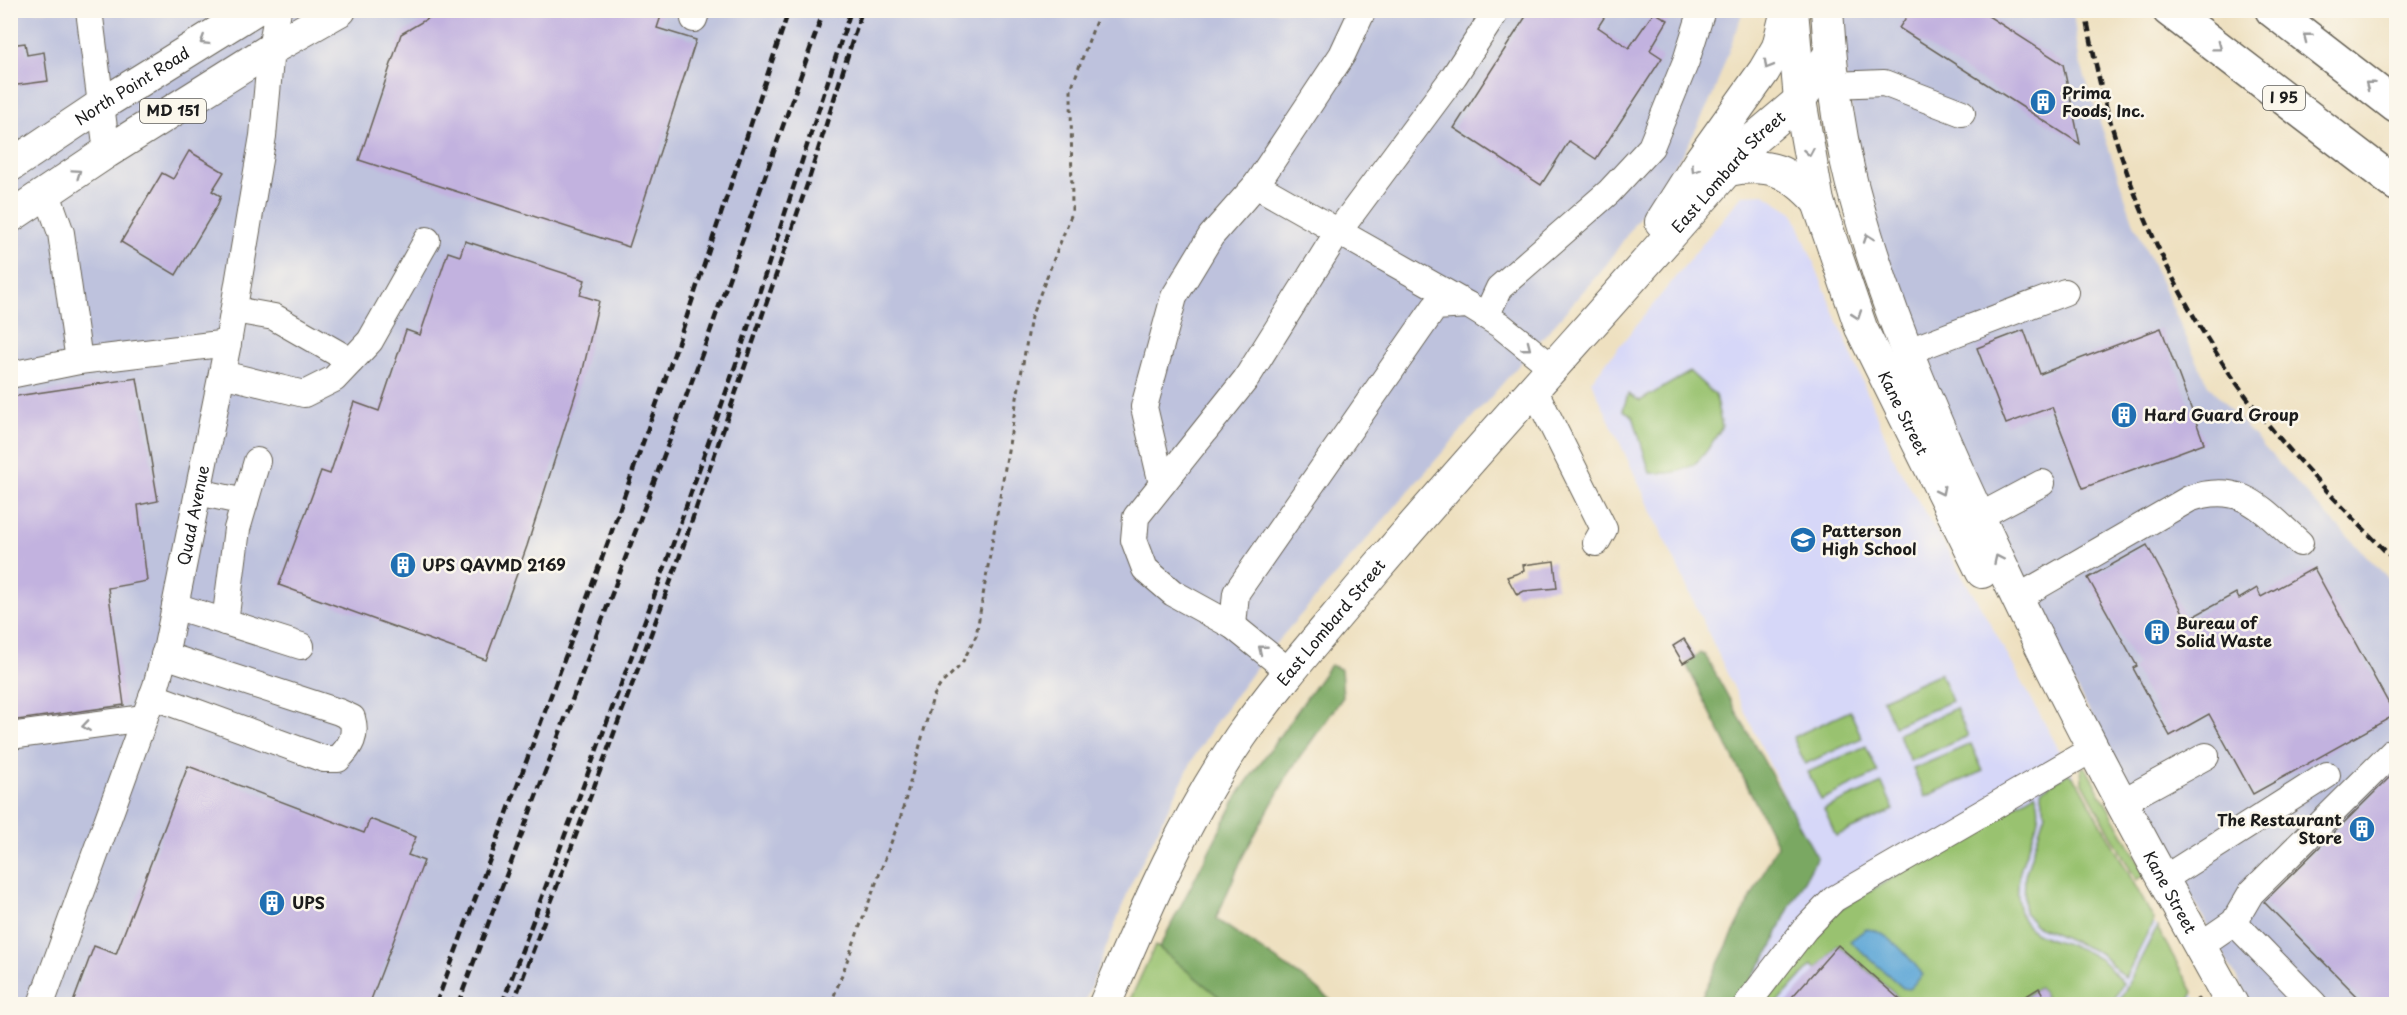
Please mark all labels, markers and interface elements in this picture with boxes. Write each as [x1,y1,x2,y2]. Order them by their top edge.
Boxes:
one-way arrow [200,34,210,46]
one-way arrow [2302,34,2313,45]
street label: North Point Road [69,40,194,131]
one-way arrow [2211,40,2222,51]
one-way arrow [1763,59,1775,69]
place label: Prima Foods, Inc. [2062,80,2145,122]
one-way arrow [2365,81,2376,92]
road number: I 95 [2263,86,2305,110]
building icon: Prima Foods, Inc. [2028,87,2058,117]
road number: MD 151 [140,99,206,123]
street label: East Lombard Street [1665,104,1790,237]
one-way arrow [1802,146,1815,156]
one-way arrow [1691,163,1702,174]
one-way arrow [70,169,81,180]
one-way arrow [1863,233,1876,244]
one-way arrow [1850,309,1863,320]
one-way arrow [1520,339,1531,350]
street label: Kane Street [1873,366,1935,459]
building icon: Hard Guard Group [2109,400,2139,430]
place label: Hard Guard Group [2144,402,2299,426]
street label: Quad Avenue [171,463,214,567]
one-way arrow [1934,485,1945,496]
place label: Patterson High School [1822,518,1916,560]
school or university icon: Patterson High School [1788,525,1818,555]
building icon: UPS QAVMD 2169 [388,550,418,580]
place label: UPS QAVMD 2169 [422,552,566,576]
street label: East Lombard Street [1270,553,1391,690]
one-way arrow [1994,555,2006,566]
place label: Bureau of Solid Waste [2176,610,2272,652]
building icon: Bureau of Solid Waste [2142,617,2172,647]
one-way arrow [1258,645,1269,656]
one-way arrow [82,719,91,731]
place label: The Restaurant Store [2217,807,2342,849]
building icon: The Restaurant Store [2347,814,2377,844]
street label: Kane Street [2138,846,2204,938]
building icon: UPS [257,888,287,918]
place label: UPS [292,890,325,914]

